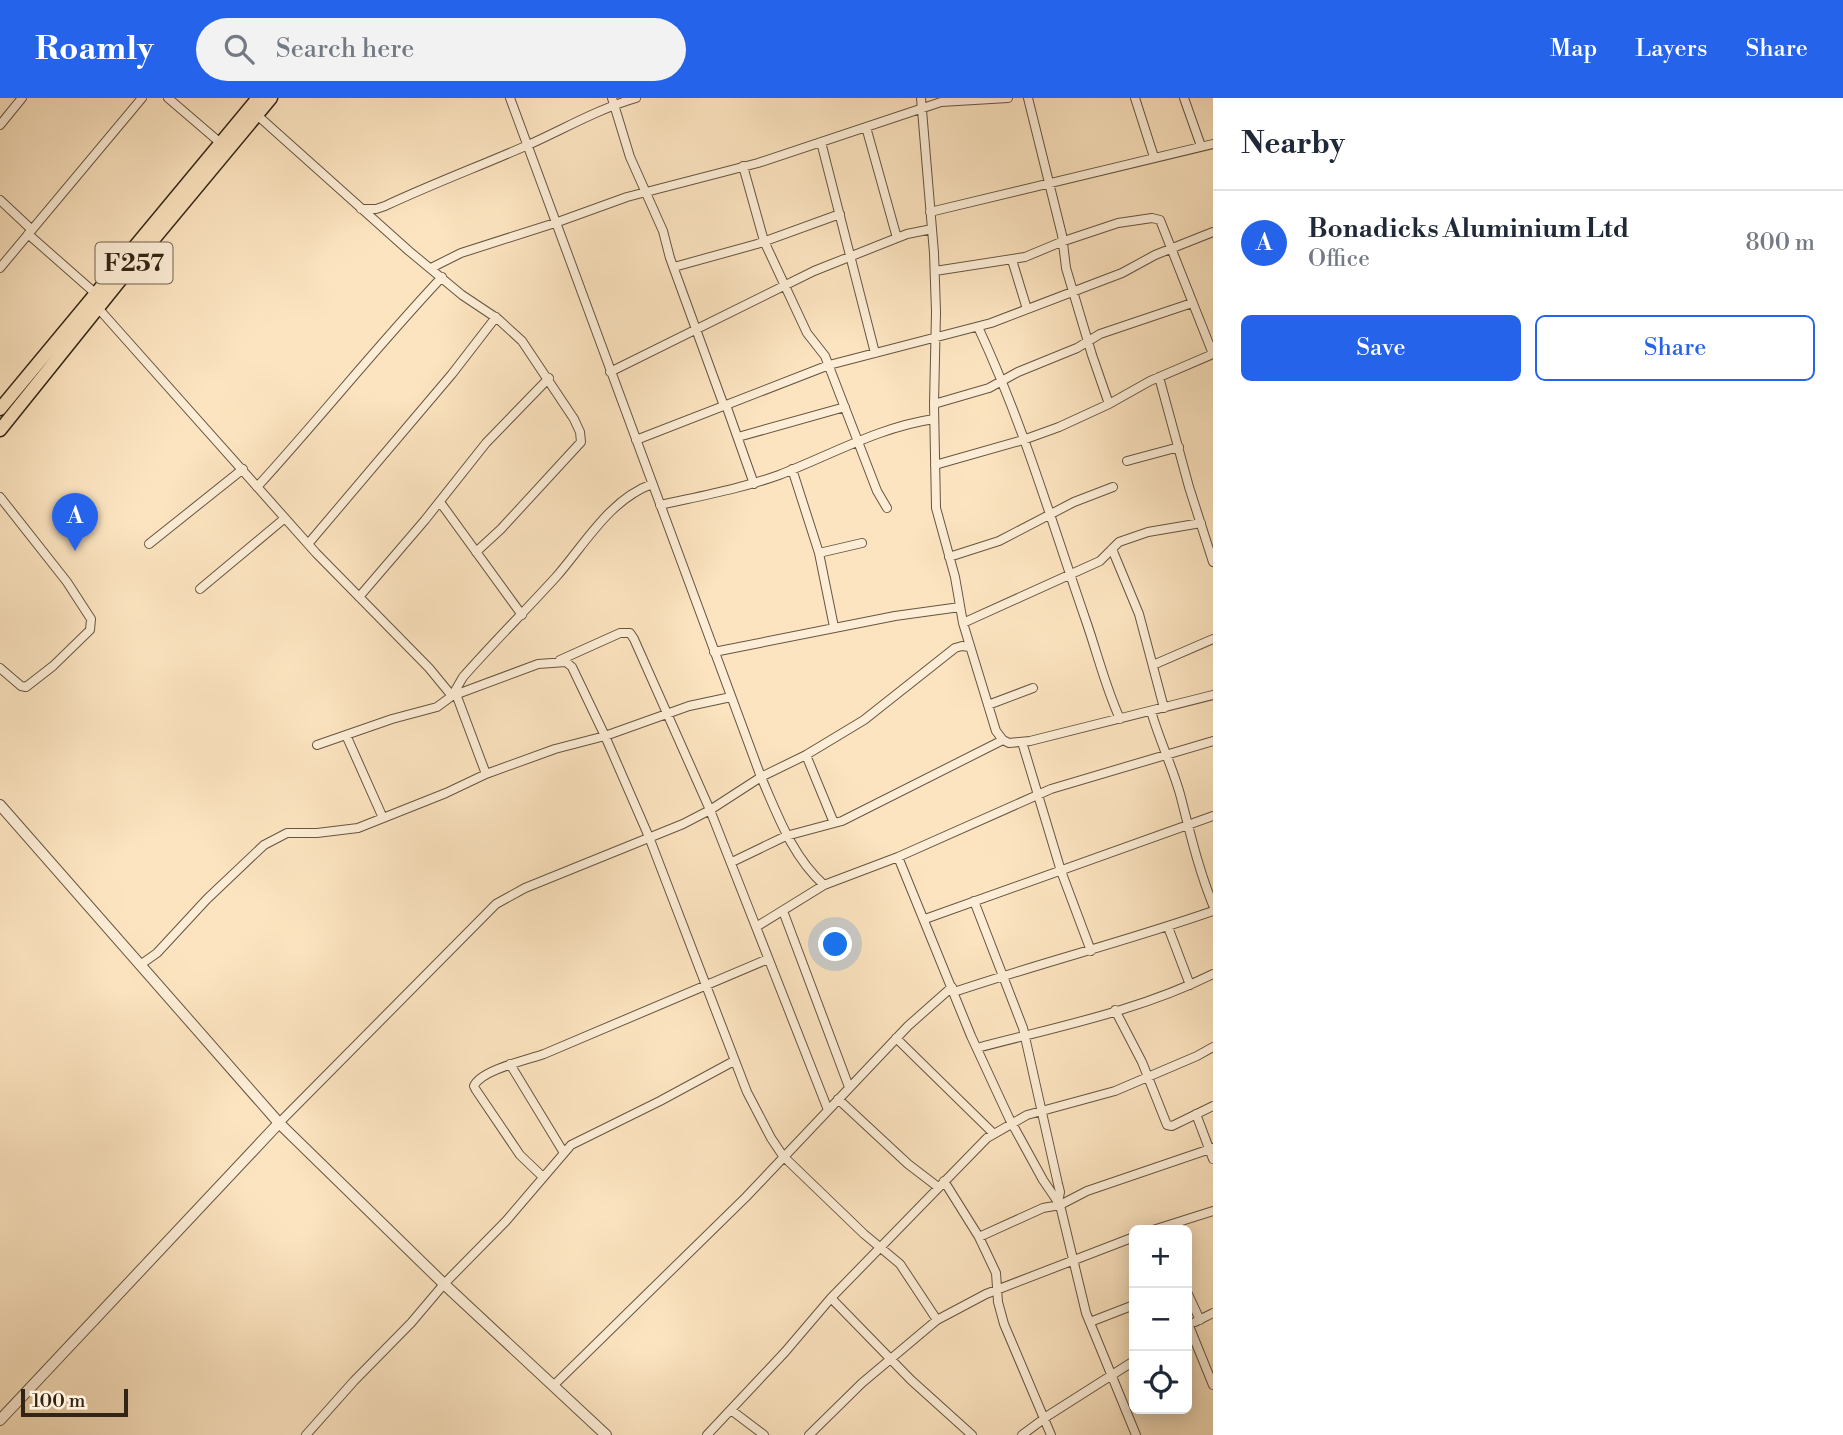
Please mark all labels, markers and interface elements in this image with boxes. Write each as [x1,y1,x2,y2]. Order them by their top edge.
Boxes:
search box [196,18,686,81]
text: Roamly [35,29,154,70]
icon: search [220,30,258,68]
text: Search here [276,33,414,65]
text: Map [1550,34,1597,64]
text: Layers [1635,34,1707,64]
text: Share [1745,34,1808,64]
text: Nearby [1241,125,1345,163]
text: Bonadicks Aluminium Ltd [1308,213,1629,245]
text: A [1256,229,1272,257]
text: 800 m [1746,229,1815,257]
road number: F257 [96,243,172,284]
text: Office [1308,245,1370,273]
button: Save [1241,315,1521,381]
button: Share [1535,315,1815,381]
pin: A [52,493,98,551]
your location [818,927,852,961]
map controls [1129,1225,1192,1414]
button: + [1129,1225,1192,1288]
button: − [1129,1288,1192,1351]
button: locate [1129,1351,1192,1414]
scale bar [21,1386,128,1418]
text: 100 m [32,1389,85,1413]

